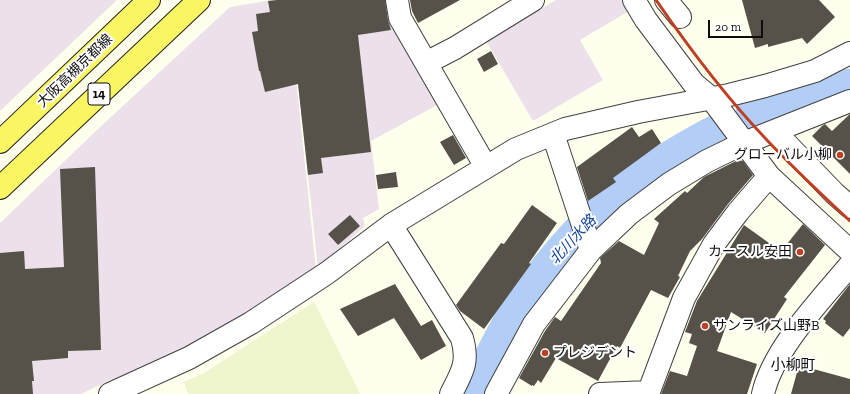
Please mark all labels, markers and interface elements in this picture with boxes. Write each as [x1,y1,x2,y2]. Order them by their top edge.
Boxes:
scale bar [710,12,765,38]
text: 20 m [715,20,741,34]
street label: 大阪高槻京都線 [34,31,116,111]
road number: 14 [88,83,110,105]
place label: グローバル小柳 [734,147,832,163]
marker: グローバル小柳 [835,150,845,160]
water label: 北川水路 [546,212,600,268]
place label: カースル安田 [708,244,792,260]
marker: カースル安田 [795,247,805,257]
place label: サンライズ山野B [713,318,819,334]
marker: サンライズ山野B [700,321,710,331]
place label: プレジデント [553,345,637,361]
marker: プレジデント [540,348,550,358]
district label: 小柳町 [771,357,815,375]

